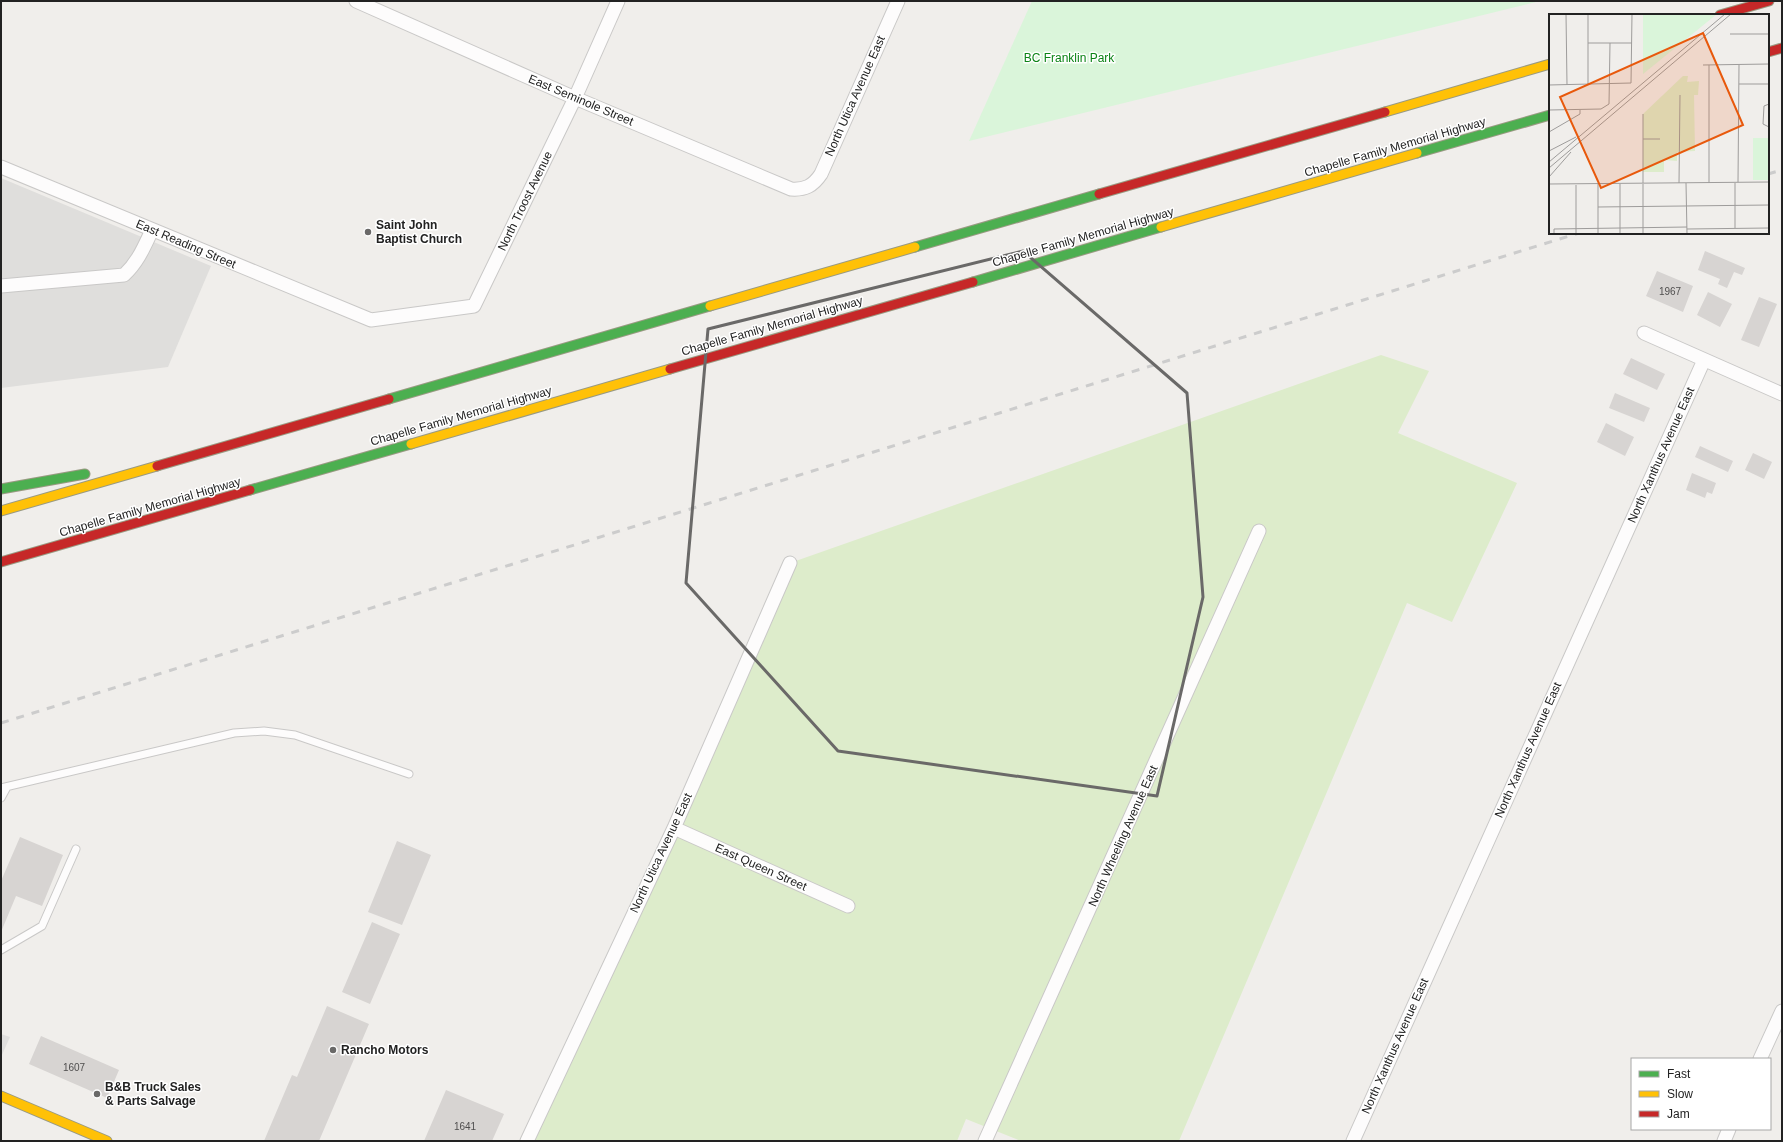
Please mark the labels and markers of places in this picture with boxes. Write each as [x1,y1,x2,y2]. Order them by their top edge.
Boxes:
place label: Saint John Baptist Church [376,218,462,246]
marker: Saint John Baptist Church [363,227,373,237]
place label: Rancho Motors [341,1043,429,1057]
marker: Rancho Motors [328,1045,338,1055]
place label: B&B Truck Sales & Parts Salvage [105,1080,201,1108]
marker: B&B Truck Sales & Parts Salvage [92,1089,102,1099]

